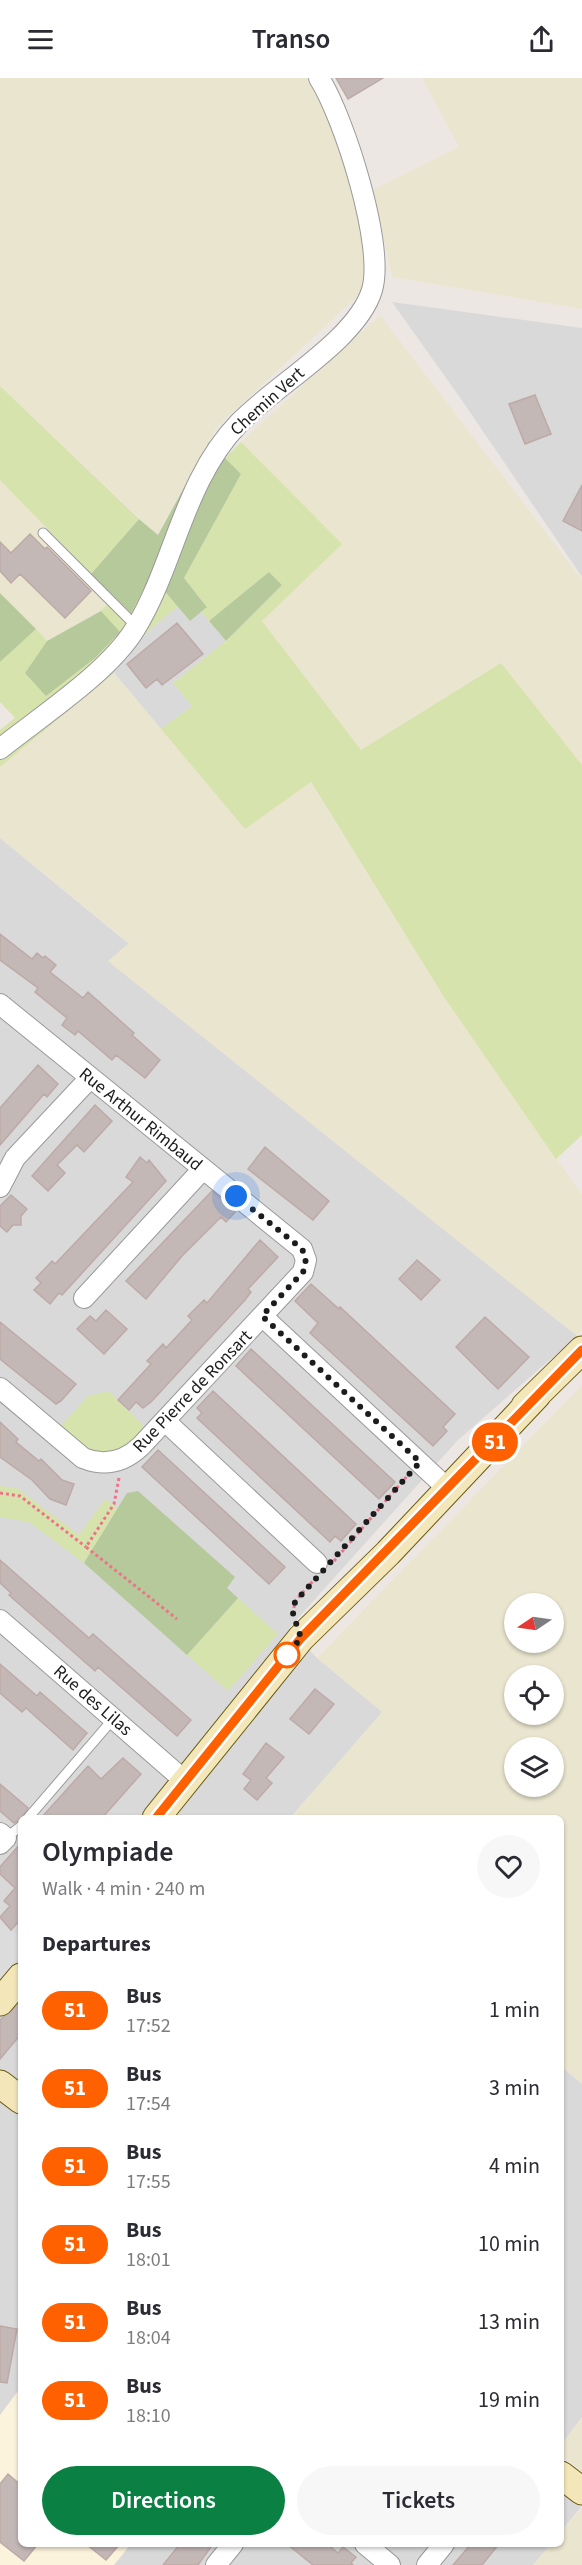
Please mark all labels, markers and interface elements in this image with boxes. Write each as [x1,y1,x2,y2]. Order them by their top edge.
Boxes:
text: Transo [252,20,330,59]
icon: menu [24,23,57,56]
icon: share [525,23,558,56]
street label: Chemin Vert [225,361,310,441]
street label: Rue Arthur Rimbaud [74,1062,208,1177]
your location [221,1181,251,1211]
street label: Rue Pierre de Ronsart [127,1324,258,1458]
line badge: 51 [468,1422,522,1462]
text: 51 [484,1427,506,1457]
north arrow [504,1593,564,1653]
map controls [504,1593,564,1797]
unlabelled marker [274,1642,300,1668]
street label: Rue des Lilas [48,1659,137,1742]
button: locate [504,1665,564,1725]
button: layers [504,1737,564,1797]
text: Olympiade [42,1832,174,1872]
button: heart [477,1835,540,1898]
text: Walk · 4 min · 240 m [42,1875,205,1903]
text: Departures [42,1928,151,1960]
text: Bus [126,1980,162,2012]
text: 1 min [489,1994,540,2026]
text: 51 [64,1995,86,2025]
text: 17:52 [126,2012,171,2040]
text: Bus [126,2058,162,2090]
text: 3 min [489,2072,540,2104]
text: 51 [64,2073,86,2103]
text: 17:54 [126,2090,171,2118]
text: Bus [126,2136,162,2168]
text: 4 min [489,2150,540,2182]
text: 51 [64,2151,86,2181]
text: 17:55 [126,2168,171,2196]
text: Bus [126,2214,162,2246]
text: 10 min [478,2228,540,2260]
text: 51 [64,2229,86,2259]
text: 18:01 [126,2246,171,2274]
text: Bus [126,2292,162,2324]
text: 13 min [478,2306,540,2338]
text: 51 [64,2307,86,2337]
text: 18:04 [126,2324,171,2352]
text: Bus [126,2370,162,2402]
text: 19 min [478,2384,540,2416]
text: 51 [64,2385,86,2415]
text: 18:10 [126,2402,171,2430]
button: Directions [42,2466,285,2535]
button: Tickets [297,2466,540,2535]

